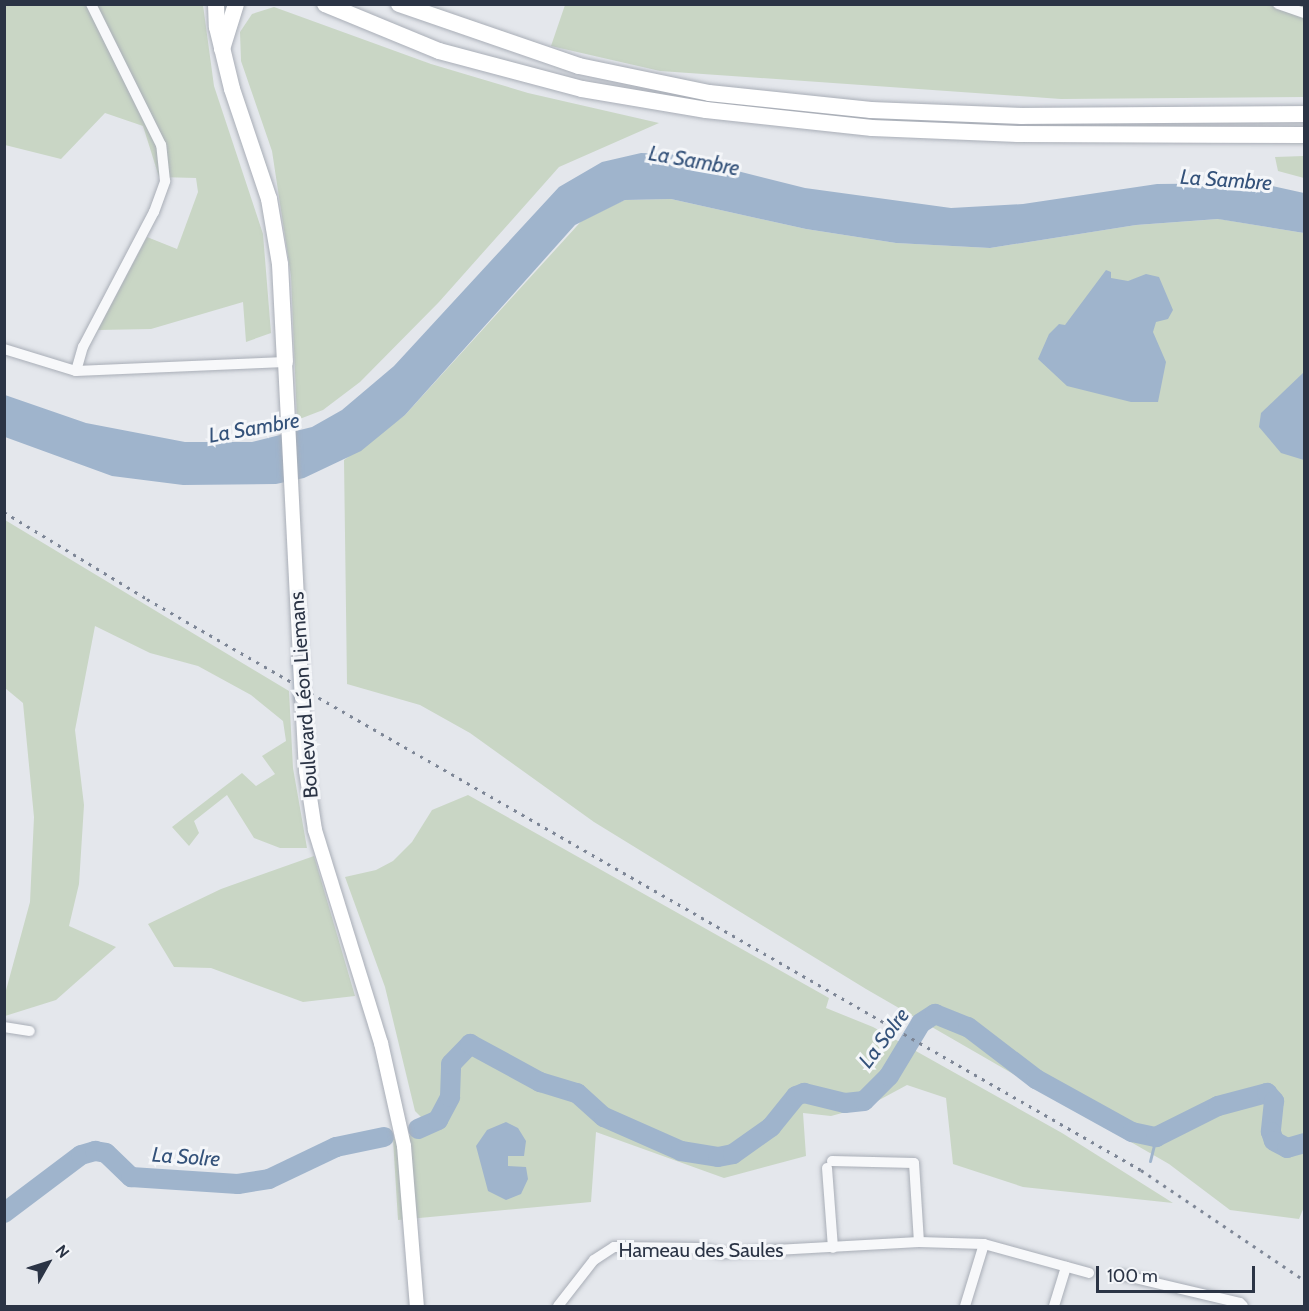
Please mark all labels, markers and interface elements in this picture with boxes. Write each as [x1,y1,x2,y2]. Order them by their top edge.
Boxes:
water label: La Sambre [647,141,741,181]
water label: La Sambre [1179,164,1273,196]
water label: La Sambre [207,408,301,448]
street label: Boulevard Léon Liemans [285,591,323,799]
water label: La Solre [853,1003,915,1073]
water label: La Solre [151,1142,221,1172]
north arrow [18,1233,78,1293]
street label: Hameau des Saules [619,1238,783,1262]
text: N [51,1241,73,1262]
scale bar [1099,1254,1258,1292]
text: 100 m [1107,1265,1158,1287]

